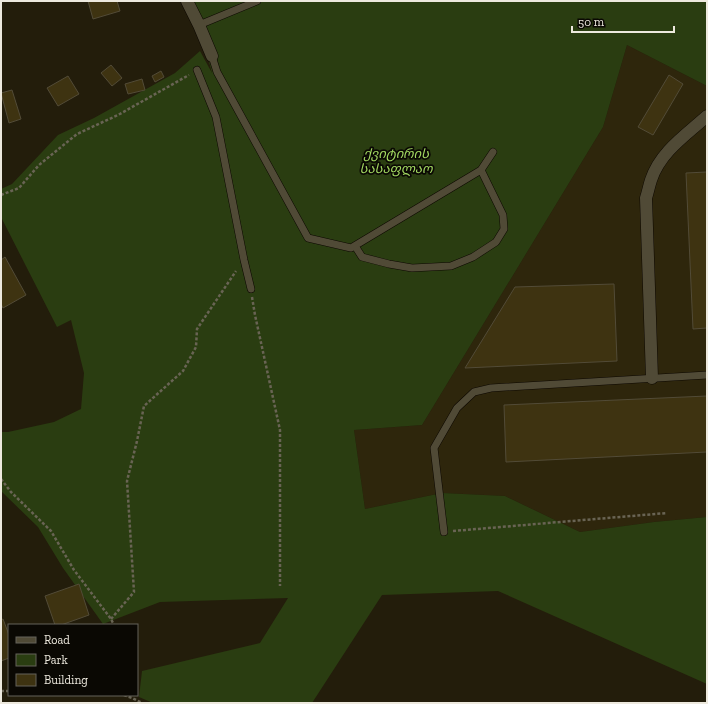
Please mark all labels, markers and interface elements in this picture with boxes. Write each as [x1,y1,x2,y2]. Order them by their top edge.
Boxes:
scale bar [572,8,674,34]
text: 50 m [578,15,605,29]
park label: ქვიტირის სასაფლაო [360,146,433,177]
legend [8,624,138,696]
text: Road [44,633,70,647]
text: Park [44,653,69,667]
text: Building [44,673,88,687]

